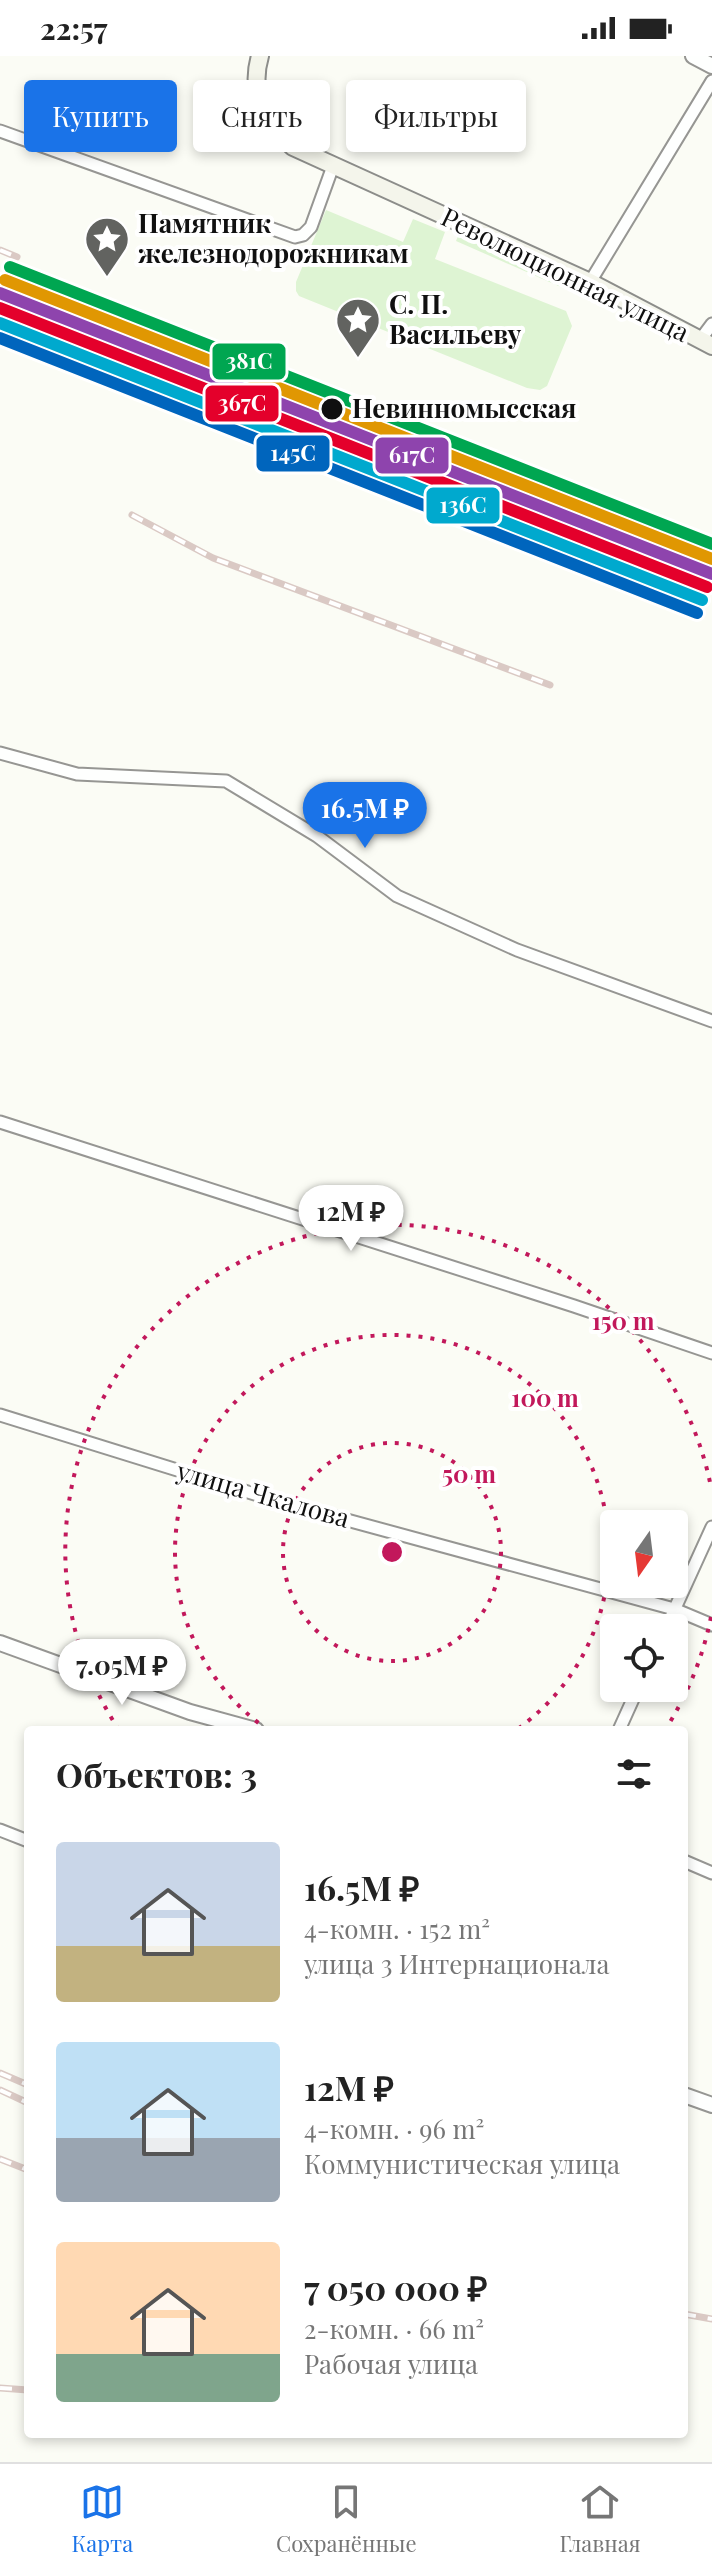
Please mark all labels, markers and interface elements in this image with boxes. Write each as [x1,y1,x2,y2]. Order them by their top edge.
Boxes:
text: 22:57 [40,8,108,48]
chip: Купить [24,80,177,152]
chip: Снять [193,80,330,152]
chip: Фильтры [346,80,526,152]
street label: Революционная улица [436,198,695,349]
place label: Памятник железнодорожникам [138,205,409,270]
place icon: Памятник железнодорожникам [83,215,131,278]
place label: С. П. Васильеву [389,286,522,351]
place icon: С. П. Васильеву [334,296,382,359]
line badge: 381С [211,342,287,381]
text: 381С [225,345,273,375]
line badge: 367С [204,384,280,423]
text: 367С [218,387,266,417]
place label: Невинномысская [352,390,576,425]
marker: Невинномысская [319,396,345,422]
line badge: 145С [255,434,331,473]
line badge: 617C [374,436,450,475]
text: 145С [270,437,316,467]
text: 617C [389,439,435,469]
line badge: 136С [425,486,501,525]
text: 136С [440,489,486,519]
pin: 16.5M ₽ [291,782,439,850]
text: 16.5M ₽ [321,790,409,825]
pin: 12M ₽ [295,1185,407,1253]
text: 12M ₽ [317,1193,385,1228]
text: 150 m [592,1304,655,1336]
text: 100 m [511,1381,579,1413]
street label: улица Чкалова [172,1452,354,1535]
text: 50 m [442,1457,496,1489]
north arrow [600,1510,688,1598]
map controls [600,1510,688,1702]
centre of rings [378,1538,406,1566]
button: locate [600,1614,688,1702]
pin: 7.05M ₽ [48,1639,196,1707]
text: 7.05M ₽ [76,1647,168,1682]
text: Объектов: 3 [56,1751,257,1797]
icon: filters [612,1752,656,1796]
text: 16.5M ₽ [304,1864,420,1910]
icon: home [120,1874,216,1970]
text: 4-комн. · 152 m² [304,1911,490,1946]
text: улица 3 Интернационала [304,1946,609,1981]
text: 12M ₽ [304,2064,394,2110]
icon: home [120,2074,216,2170]
text: 4-комн. · 96 m² [304,2111,484,2146]
text: Коммунистическая улица [304,2146,620,2181]
text: 7 050 000 ₽ [304,2264,488,2310]
icon: home [120,2274,216,2370]
text: 2-комн. · 66 m² [304,2311,484,2346]
text: Рабочая улица [304,2346,478,2381]
tab: Карта [71,2480,133,2558]
tab: Сохранённые [276,2480,417,2558]
tab: Главная [560,2480,641,2558]

